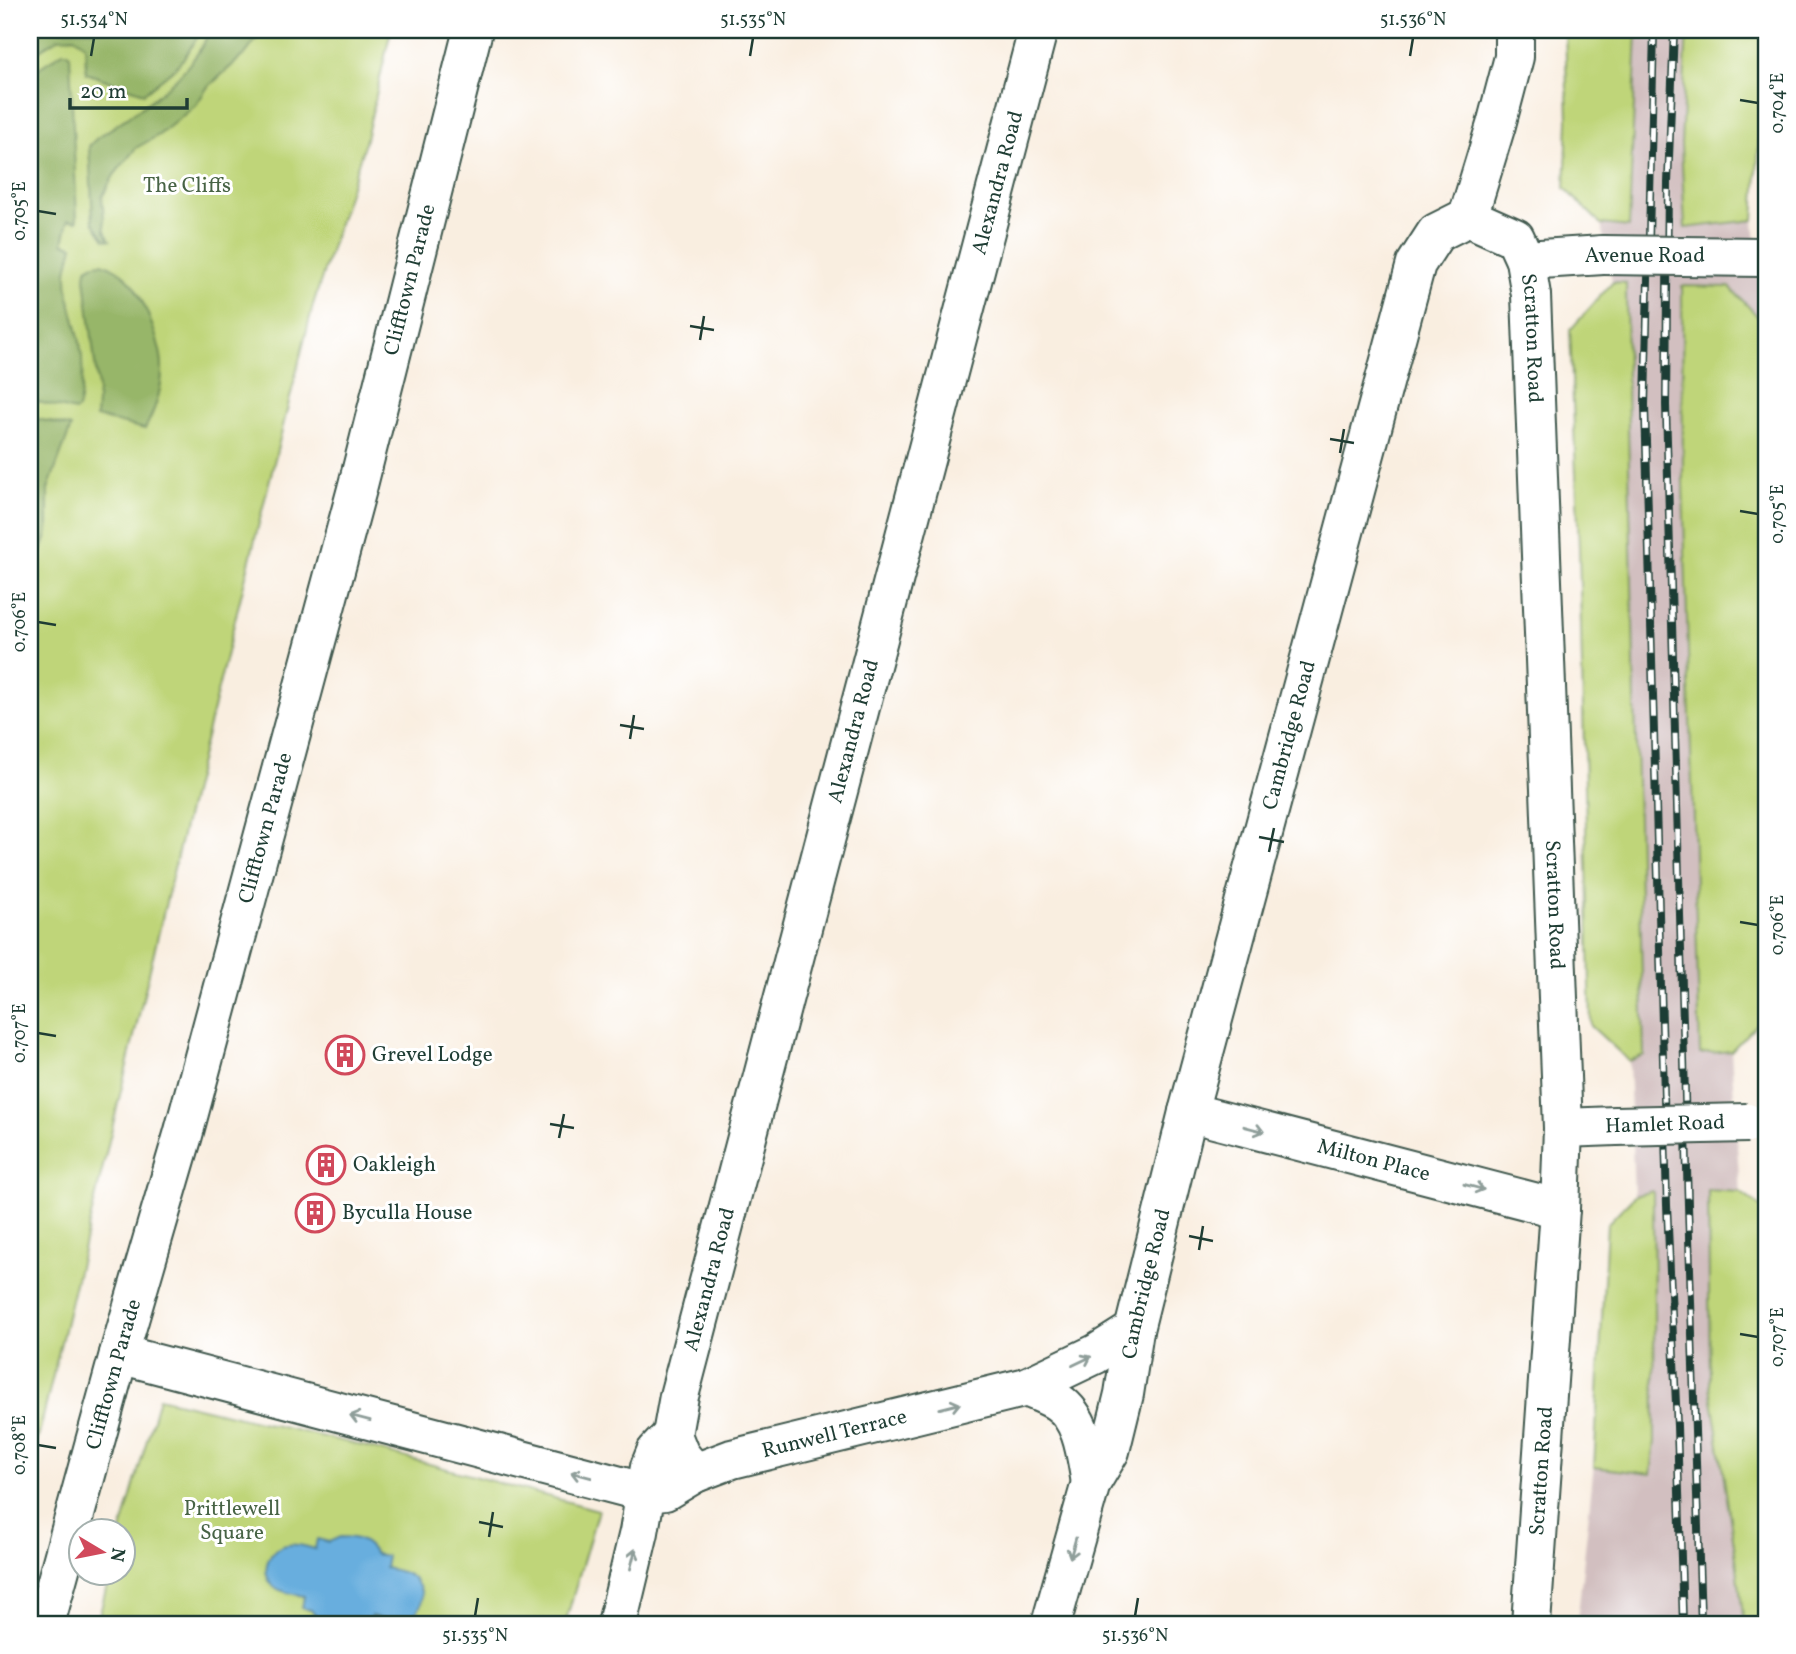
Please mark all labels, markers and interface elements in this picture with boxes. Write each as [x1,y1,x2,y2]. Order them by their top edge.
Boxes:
text: 51.534°N [60,8,128,33]
text: 51.535°N [720,8,786,33]
text: 51.536°N [1380,8,1446,33]
scale bar [70,66,187,110]
text: 0.704°E [1766,72,1791,133]
text: 20 m [80,78,126,107]
street label: Alexandra Road [965,108,1031,258]
park label: The Cliffs [143,172,231,201]
text: 0.705°E [8,181,33,241]
street label: Clifftown Parade [377,201,443,358]
street label: Avenue Road [1585,242,1705,271]
street label: Scratton Road [1513,271,1550,404]
text: 0.705°E [1766,484,1791,544]
text: 0.706°E [8,592,33,652]
street label: Alexandra Road [821,656,887,806]
street label: Cambridge Road [1255,657,1323,813]
street label: Clifftown Parade [231,749,300,907]
street label: Scratton Road [1537,840,1571,970]
text: 0.706°E [1766,895,1791,955]
text: 0.707°E [8,1003,33,1063]
building icon: Grevel Lodge [324,1034,366,1076]
place label: Grevel Lodge [372,1041,493,1070]
street label: Hamlet Road [1604,1108,1726,1142]
one-way arrow [1243,1124,1265,1137]
street label: Milton Place [1314,1132,1433,1189]
building icon: Oakleigh [305,1144,347,1186]
place label: Oakleigh [353,1151,436,1180]
one-way arrow [1462,1181,1485,1194]
building icon: Byculla House [294,1192,336,1234]
place label: Byculla House [342,1199,472,1228]
street label: Alexandra Road [677,1204,742,1355]
street label: Cambridge Road [1115,1206,1178,1361]
street label: Clifftown Parade [79,1296,149,1453]
text: 0.707°E [1766,1307,1791,1367]
one-way arrow [1071,1354,1092,1368]
one-way arrow [938,1399,961,1412]
street label: Runwell Terrace [759,1402,910,1466]
street label: Scratton Road [1523,1405,1561,1537]
one-way arrow [350,1411,372,1424]
text: 0.708°E [8,1415,33,1475]
one-way arrow [570,1468,592,1481]
park label: Prittlewell Square [184,1495,280,1548]
north arrow [66,1518,136,1588]
one-way arrow [1066,1537,1079,1559]
text: N [103,1546,131,1564]
one-way arrow [626,1548,640,1571]
text: 51.535°N [442,1624,508,1649]
text: 51.536°N [1102,1624,1168,1649]

